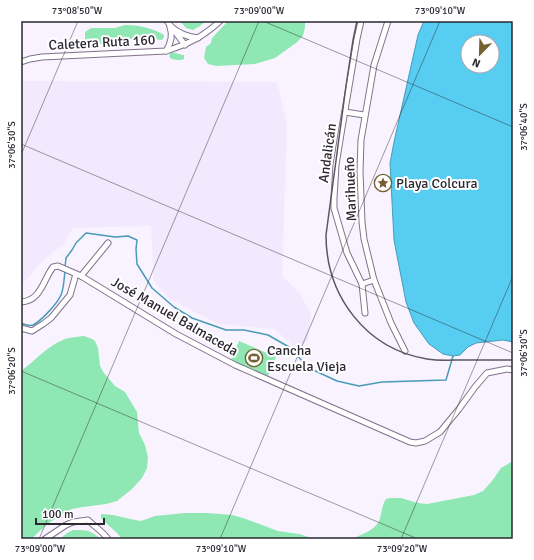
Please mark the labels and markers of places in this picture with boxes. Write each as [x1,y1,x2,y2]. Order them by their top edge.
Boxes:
place icon: Playa Colcura [373,173,393,193]
place label: Playa Colcura [396,175,478,192]
place label: Cancha Escuela Vieja [267,342,346,375]
sports icon: Cancha Escuela Vieja [244,348,264,368]

